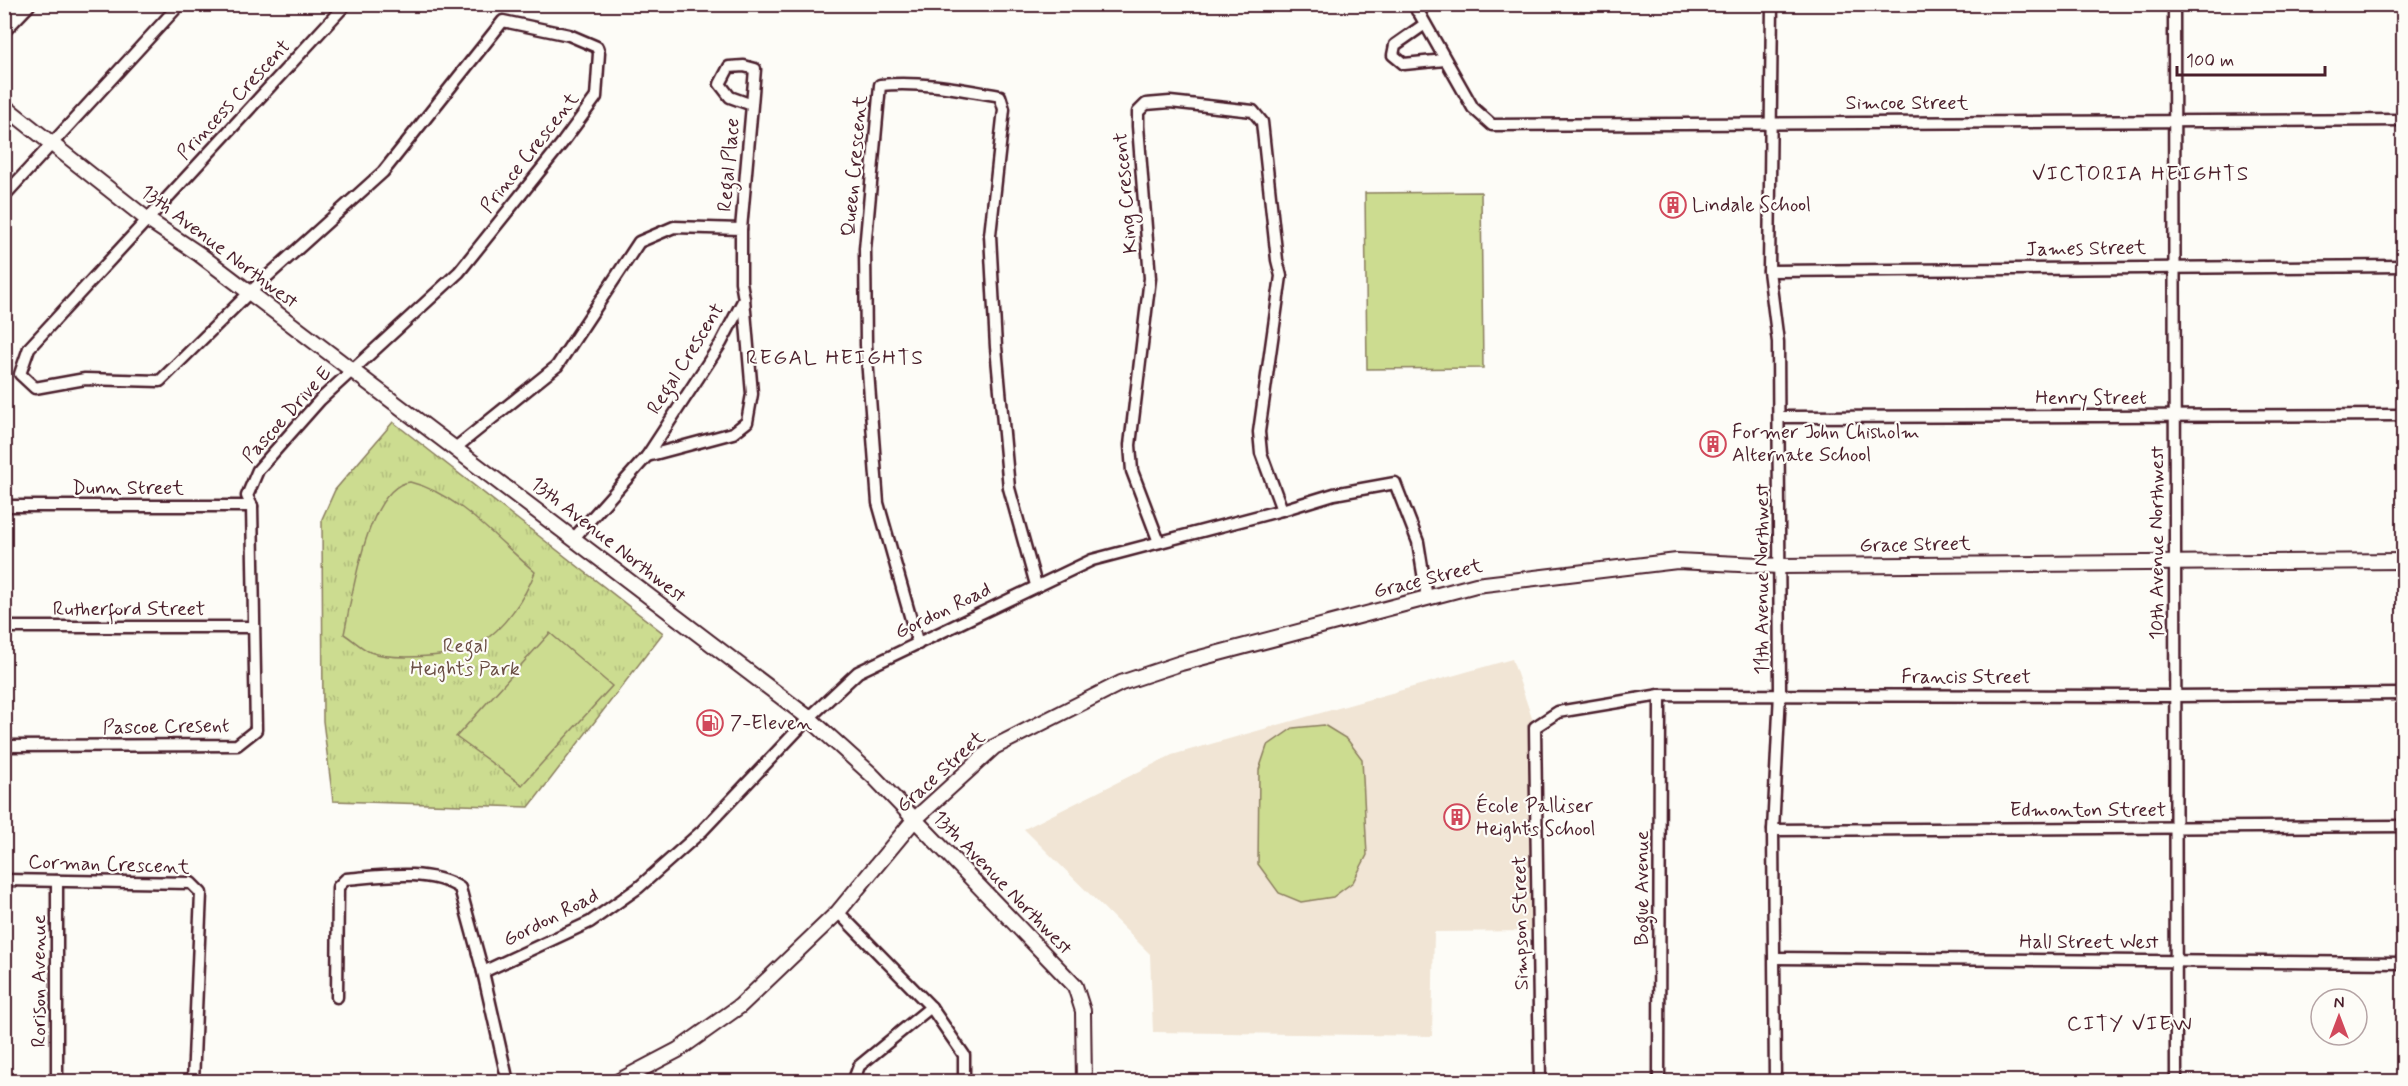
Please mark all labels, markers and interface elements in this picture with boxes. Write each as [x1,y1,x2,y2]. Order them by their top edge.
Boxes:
street label: Princess Crescent [171,34,297,166]
scale bar [2177,39,2326,77]
text: 100 m [2186,49,2234,73]
street label: Prince Crescent [474,87,586,219]
street label: Simcoe Street [1846,90,1969,117]
street label: Queen Crescent [835,94,875,238]
street label: Regal Place [711,117,749,213]
street label: King Crescent [1107,131,1146,255]
district label: VICTORIA HEIGHTS [2032,160,2250,188]
street label: 13th Avenue Northwest [135,179,304,315]
building icon: Lindale School [1658,190,1688,220]
place label: Lindale School [1692,192,1811,219]
street label: James Street [2026,234,2147,264]
street label: Regal Crescent [641,298,733,421]
district label: REGAL HEIGHTS [746,344,924,372]
street label: Pascoe Drive E [236,361,338,469]
street label: Henry Street [2035,385,2147,412]
place label: Former John Chisholm Alternate School [1732,419,1920,469]
building icon: Former John Chisholm Alternate School [1698,429,1728,459]
street label: 10th Avenue Northwest [2144,446,2171,640]
street label: 13th Avenue Northwest [524,470,692,610]
street label: Dunn Street [72,475,184,502]
street label: 11th Avenue Northwest [1749,483,1776,675]
street label: Grace Street [1859,531,1971,559]
street label: Grace Street [1371,552,1486,606]
street label: Gordon Road [890,576,996,646]
street label: Rutherford Street [53,596,205,625]
park label: Regal Heights Park [410,633,520,683]
street label: Francis Street [1901,664,2031,691]
fuel station icon: 7-Eleven [695,708,725,738]
place label: 7-Eleven [730,710,813,737]
street label: Pascoe Cresent [102,712,230,742]
street label: Grace Street [891,725,992,819]
place label: École Palliser Heights School [1476,793,1595,843]
street label: Edmonton Street [2010,797,2166,824]
building icon: École Palliser Heights School [1442,802,1472,832]
street label: 13th Avenue Northwest [926,805,1078,961]
street label: Bogue Avenue [1629,830,1658,946]
street label: Corman Crescent [28,849,191,881]
street label: Simpson Street [1506,856,1536,990]
street label: Gordon Road [499,882,603,954]
street label: Rorison Avenue [26,914,53,1047]
street label: Hall Street West [2019,929,2159,956]
north arrow [2309,987,2369,1047]
text: N [2334,993,2344,1014]
district label: CITY VIEW [2067,1010,2193,1038]

